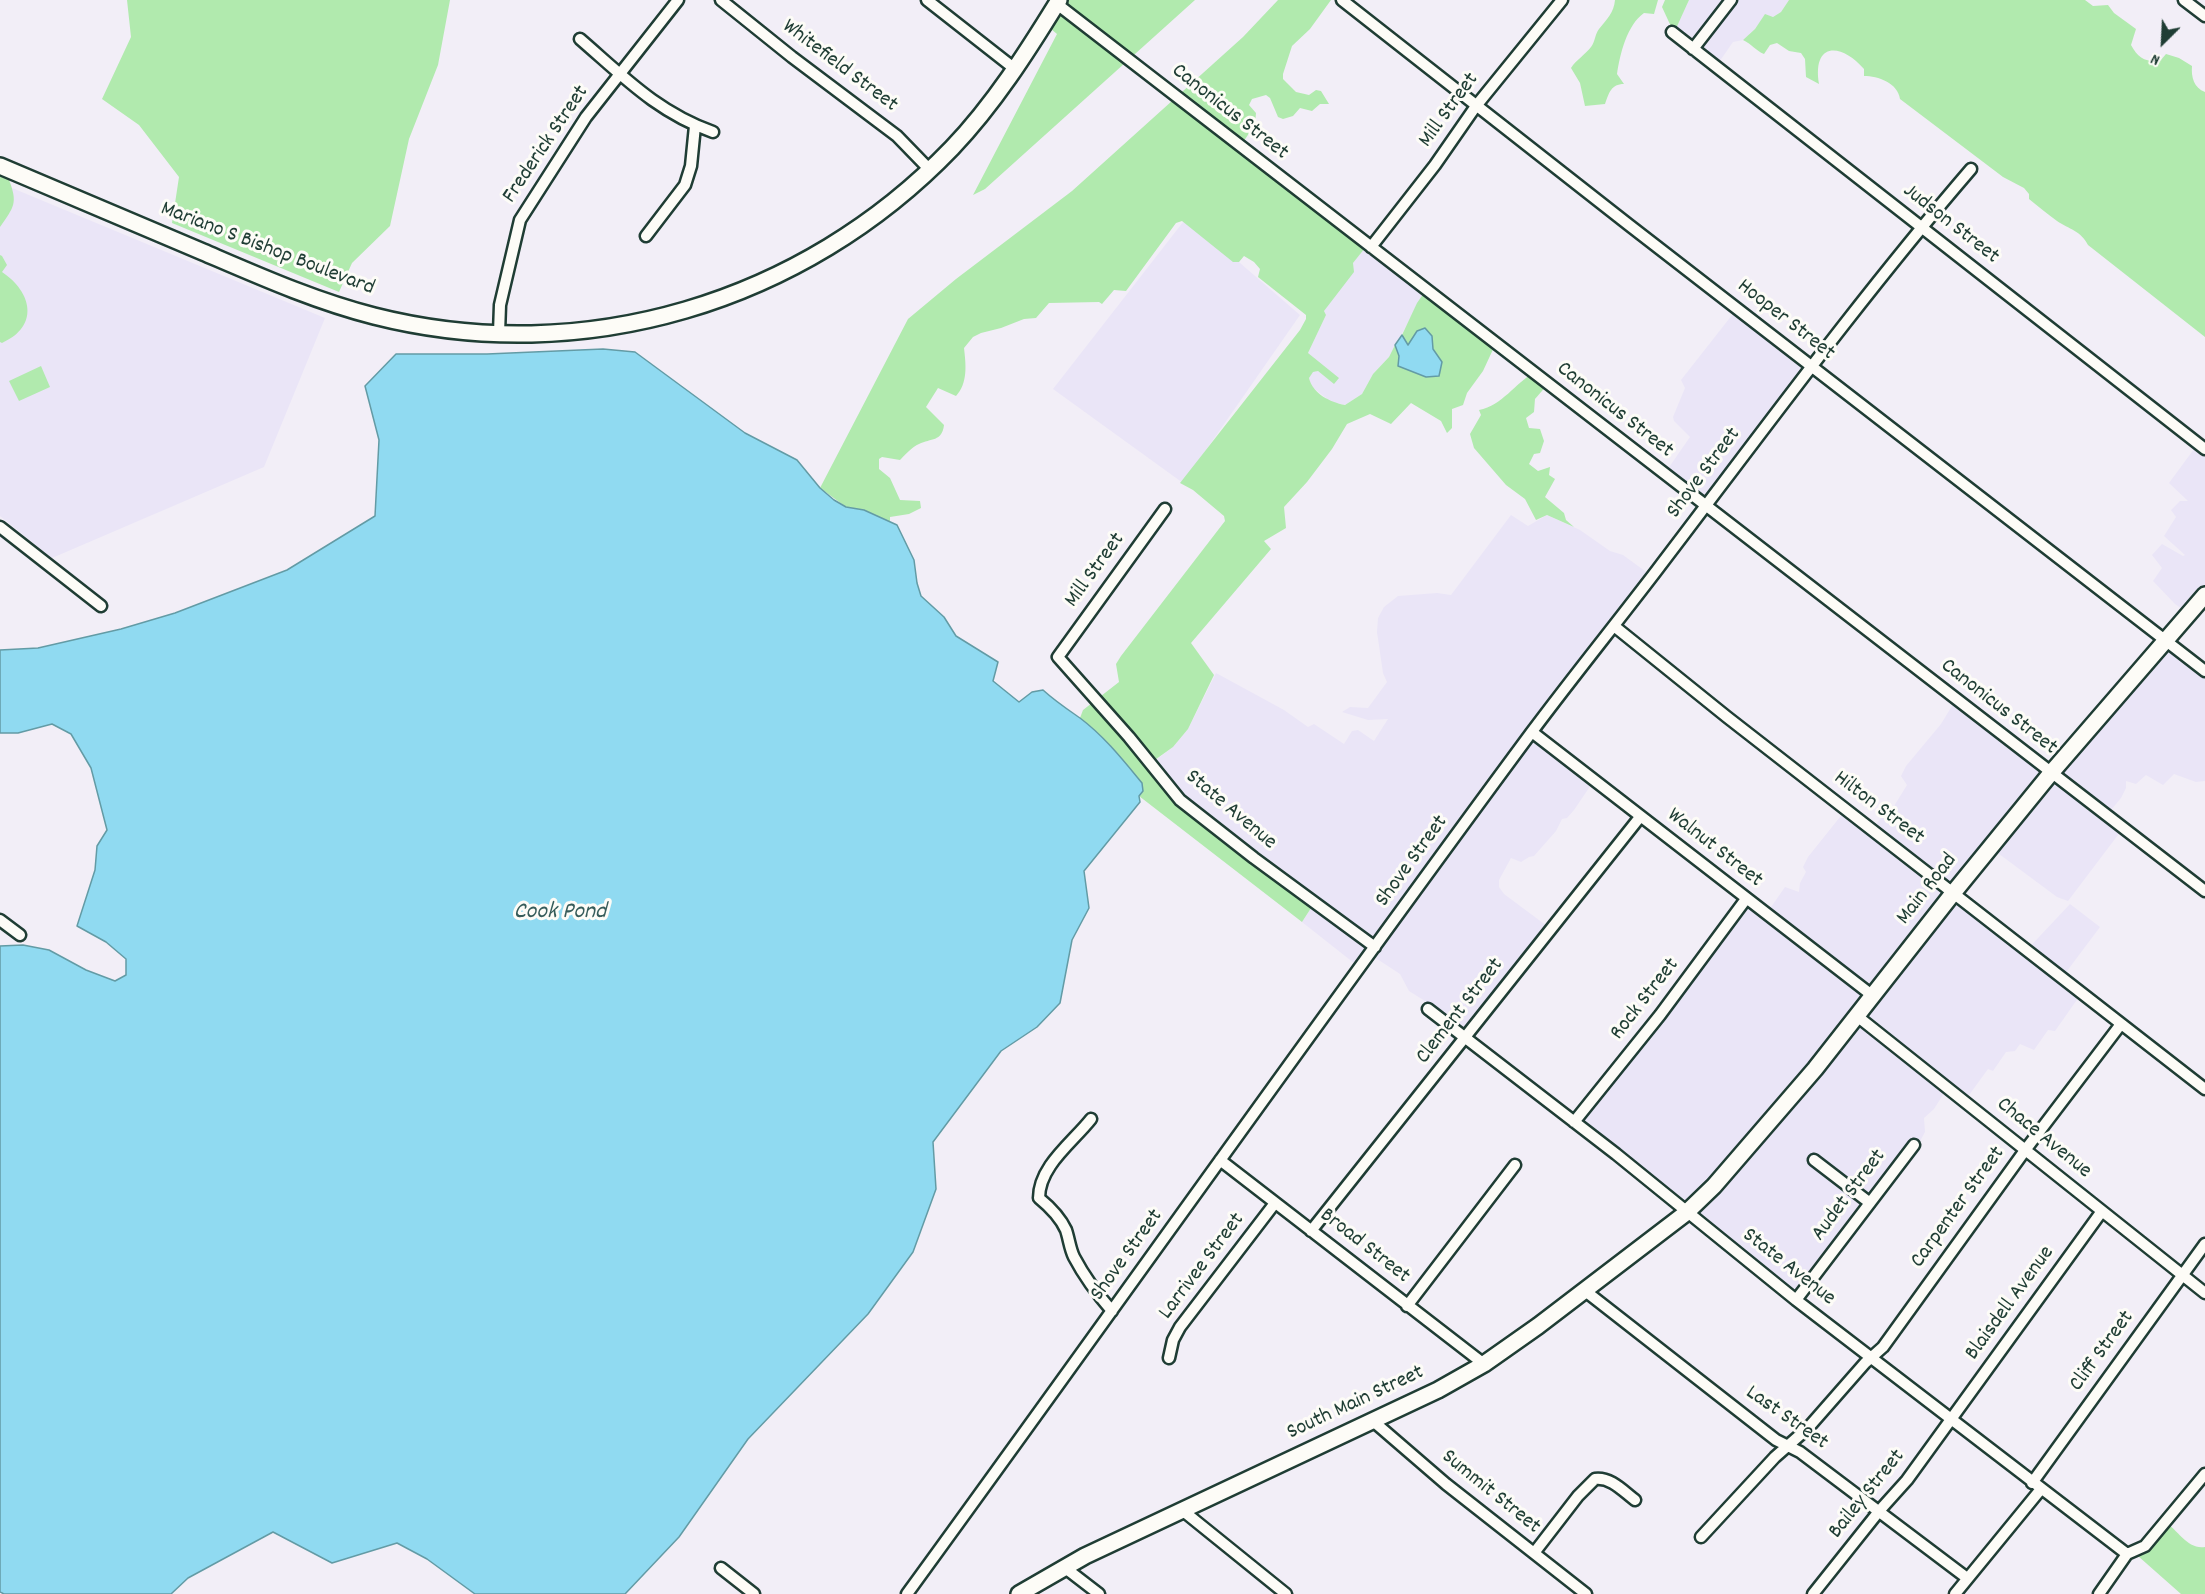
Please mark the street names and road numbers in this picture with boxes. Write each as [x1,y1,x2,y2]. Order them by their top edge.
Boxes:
street label: Whitefield Street [776,15,902,119]
street label: Canonicus Street [1165,59,1293,167]
street label: Mill Street [1414,68,1486,154]
street label: Frederick Street [498,81,596,209]
street label: Judson Street [1896,179,2004,271]
street label: Mariano S Bishop Boulevard [156,197,378,303]
street label: Hooper Street [1731,274,1839,368]
street label: Canonicus Street [1550,357,1678,465]
street label: Shove Street [1662,423,1748,525]
street label: Mill Street [1060,528,1132,614]
street label: Canonicus Street [1934,654,2062,762]
street label: State Avenue [1179,765,1281,857]
street label: Hilton Street [1827,766,1929,852]
street label: Walnut Street [1661,803,1767,895]
street label: Shove Street [1371,811,1455,913]
street label: Main Road [1892,849,1964,931]
street label: Clement Street [1411,954,1511,1070]
street label: Rock Street [1606,954,1686,1046]
street label: Chace Avenue [1990,1093,2096,1185]
street label: Carpenter Street [1906,1142,2012,1274]
street label: Audet Street [1807,1145,1893,1247]
street label: Broad Street [1314,1204,1414,1290]
street label: Shove Street [1086,1205,1170,1307]
street label: Larrivee Street [1154,1208,1252,1326]
street label: State Avenue [1736,1223,1840,1313]
street label: Blaisdell Avenue [1961,1242,2061,1366]
street label: Cliff Street [2065,1306,2141,1398]
street label: South Main Street [1283,1361,1429,1447]
street label: Last Street [1739,1381,1833,1457]
street label: Summit Street [1435,1445,1545,1541]
street label: Bailey Street [1824,1445,1912,1545]

